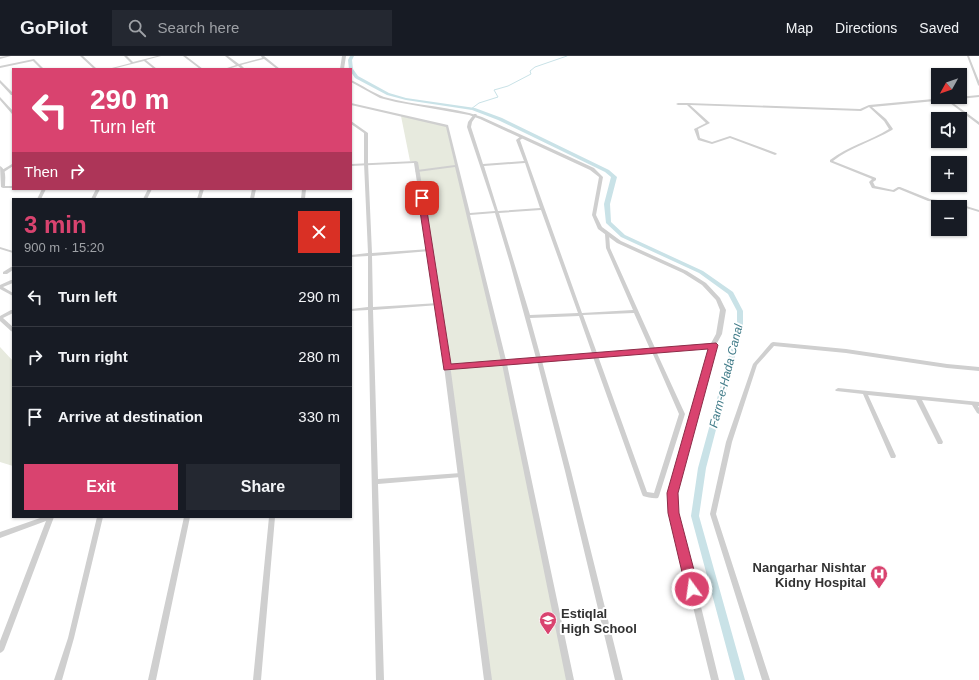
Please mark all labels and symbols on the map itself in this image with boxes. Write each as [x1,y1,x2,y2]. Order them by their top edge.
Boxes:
north arrow [931,68,967,104]
pin [405,181,439,215]
water label: Farm-e-Hada Canal [706,323,746,429]
place label: Nangarhar Nishtar Kidny Hospital [753,560,866,590]
hospital icon: Nangarhar Nishtar Kidny Hospital [869,564,889,589]
position arrow [671,568,713,610]
place label: Estiqlal High School [561,606,637,636]
school or university icon: Estiqlal High School [538,610,558,635]

